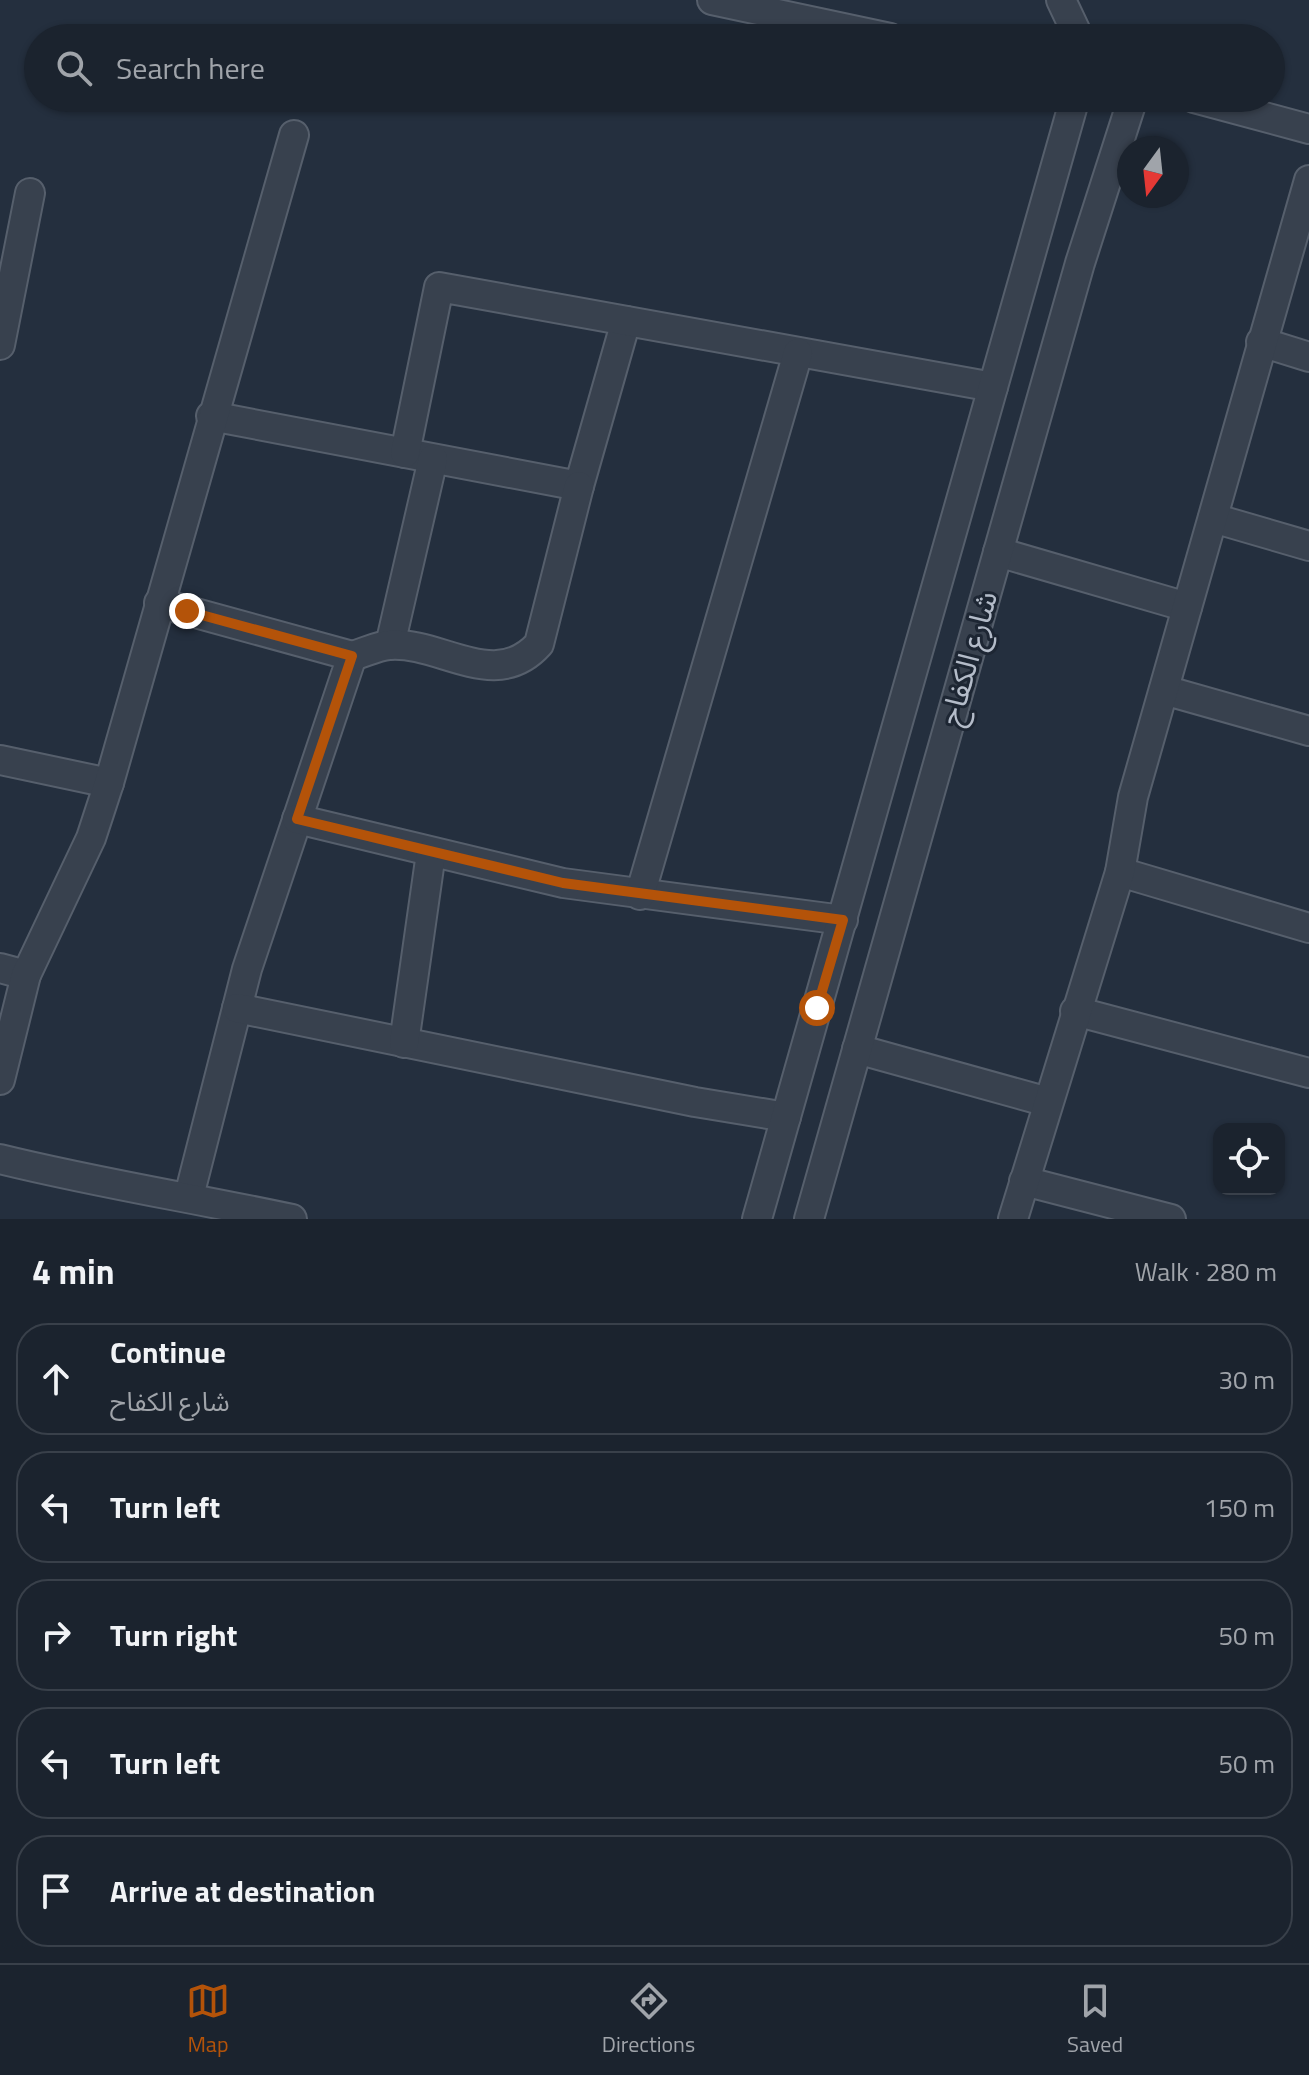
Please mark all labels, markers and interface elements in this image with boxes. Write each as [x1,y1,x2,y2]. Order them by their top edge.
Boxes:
search box [24,24,1285,112]
text: Search here [116,45,265,91]
icon: search [52,46,96,90]
north arrow [1117,136,1189,208]
street label: شارع الكفاح [927,585,1009,731]
route end [169,593,205,629]
route start [799,990,835,1026]
map controls [1213,1123,1285,1195]
button: locate [1213,1123,1285,1195]
text: 4 min [32,1245,115,1297]
text: Walk · 280 m [1135,1252,1277,1291]
text: Continue [110,1329,226,1375]
icon: ahead [34,1357,78,1401]
text: 30 m [1218,1360,1275,1399]
text: شارع الكفاح [110,1382,230,1421]
text: Turn left [110,1484,220,1530]
icon: left [34,1485,78,1529]
text: 150 m [1204,1488,1275,1527]
text: Turn right [110,1612,238,1658]
icon: right [34,1613,78,1657]
text: 50 m [1218,1616,1275,1655]
text: Turn left [110,1740,220,1786]
icon: left [34,1741,78,1785]
text: 50 m [1218,1744,1275,1783]
text: Arrive at destination [110,1868,375,1914]
icon: arrive [34,1869,78,1913]
tab: Map [186,1979,230,2061]
tab: Directions [602,1979,695,2061]
tab: Saved [1067,1979,1123,2061]

